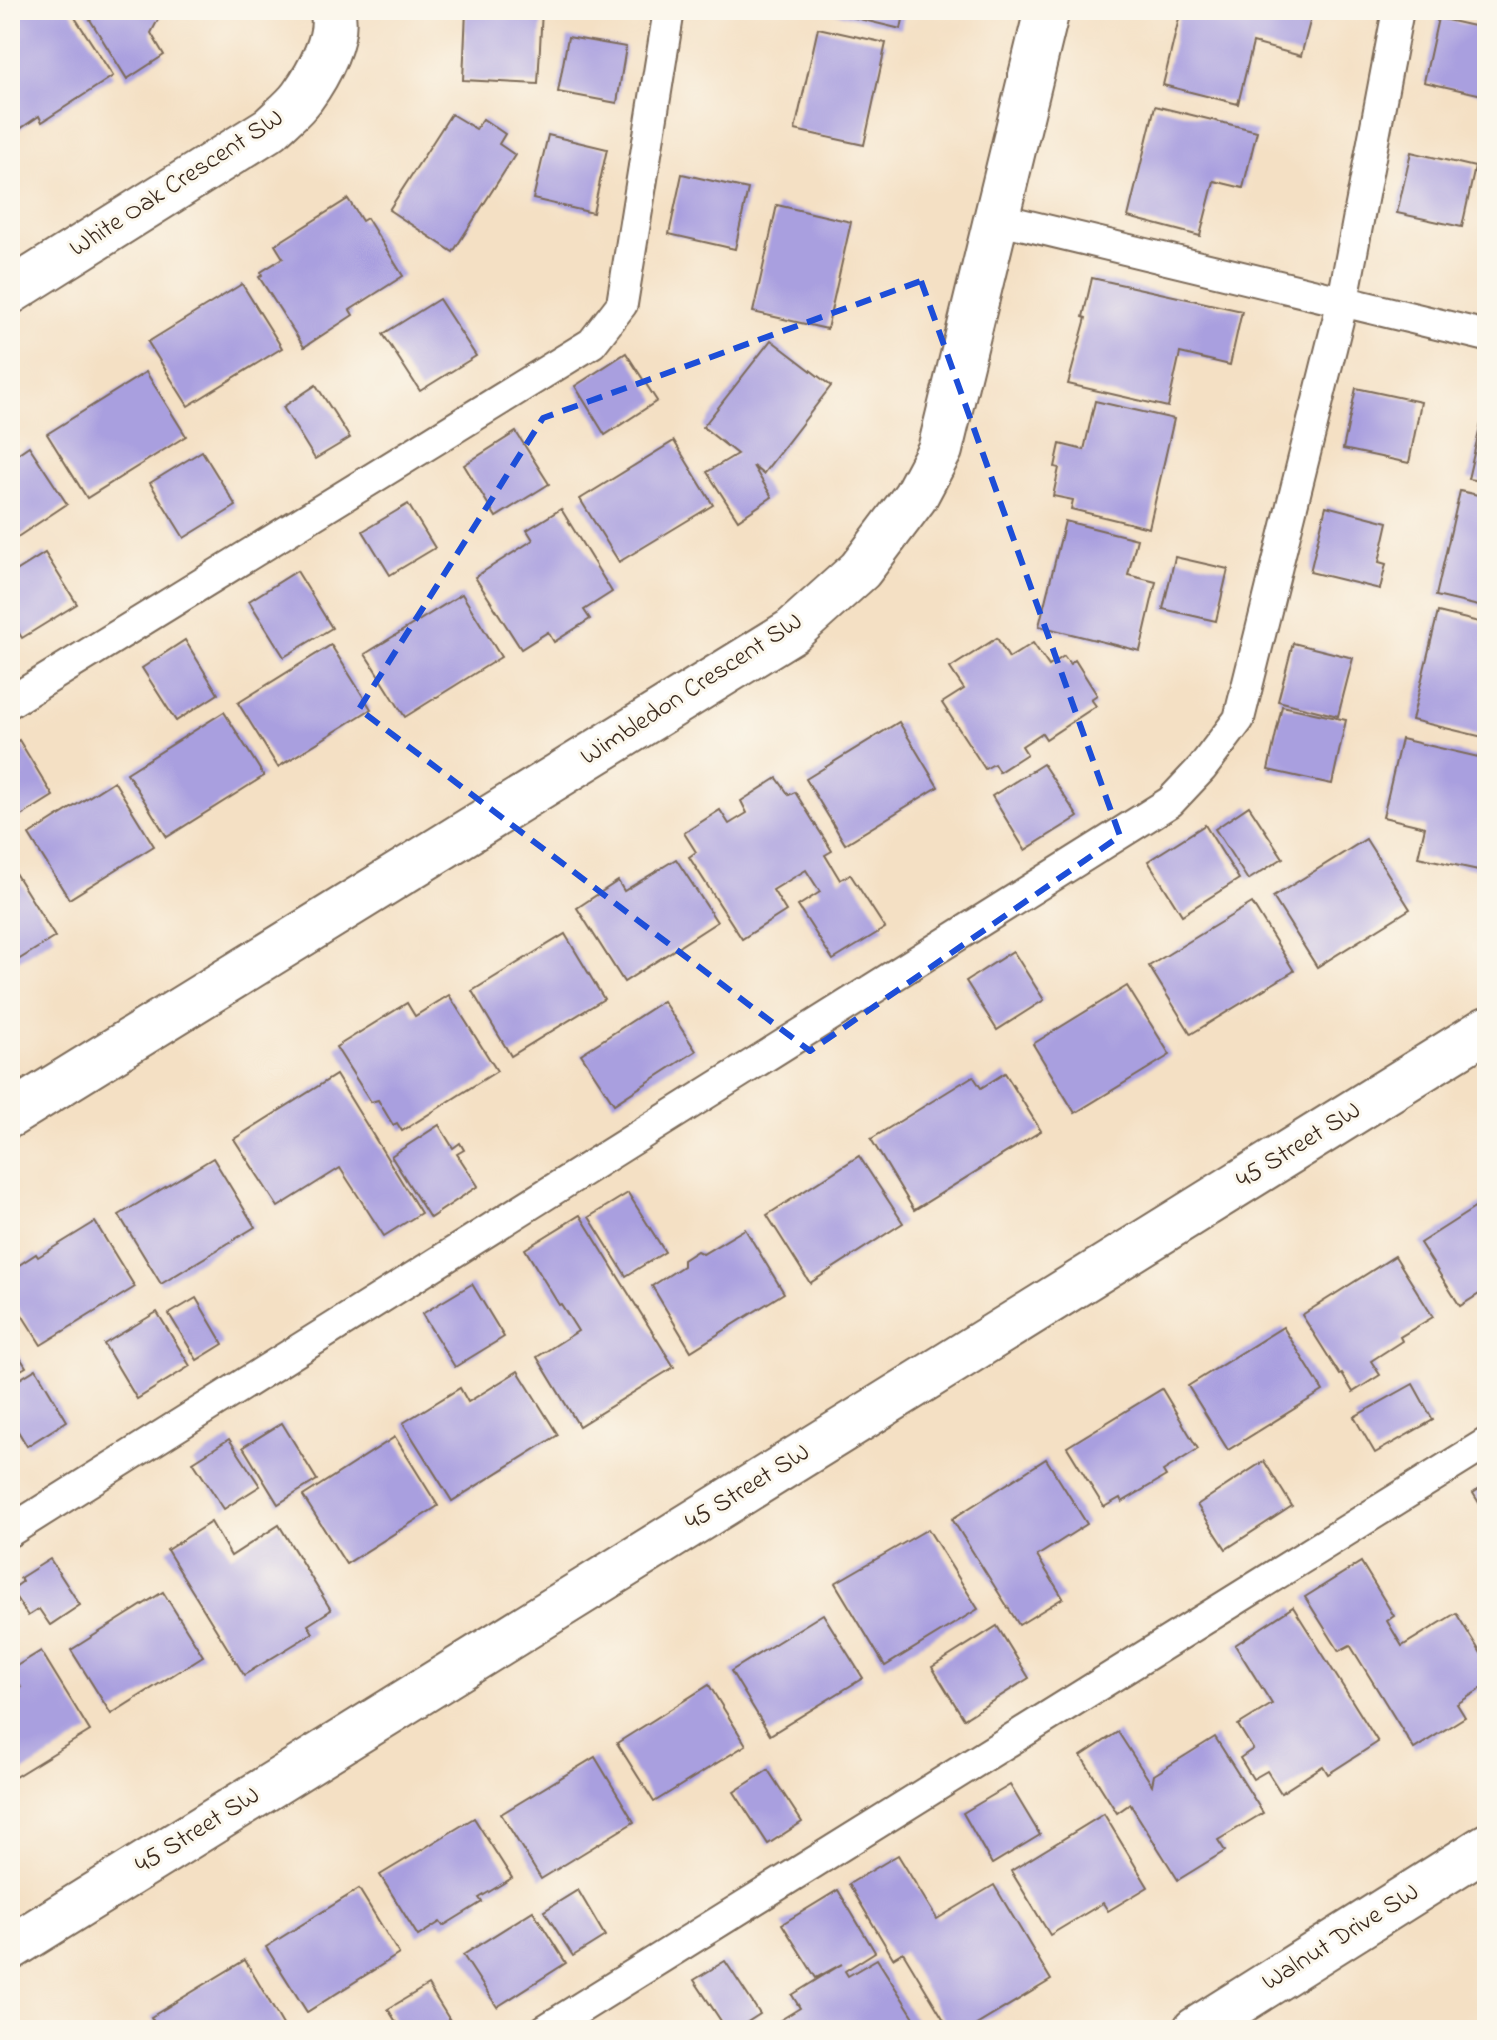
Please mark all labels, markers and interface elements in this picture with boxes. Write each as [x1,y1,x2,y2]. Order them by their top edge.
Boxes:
street label: White Oak Crescent SW [62,100,292,268]
street label: Wimbledon Crescent SW [573,604,811,776]
street label: 45 Street SW [1229,1093,1369,1199]
street label: 45 Street SW [678,1435,818,1541]
street label: 45 Street SW [128,1778,268,1884]
street label: Walnut Drive SW [1255,1874,1427,2002]

